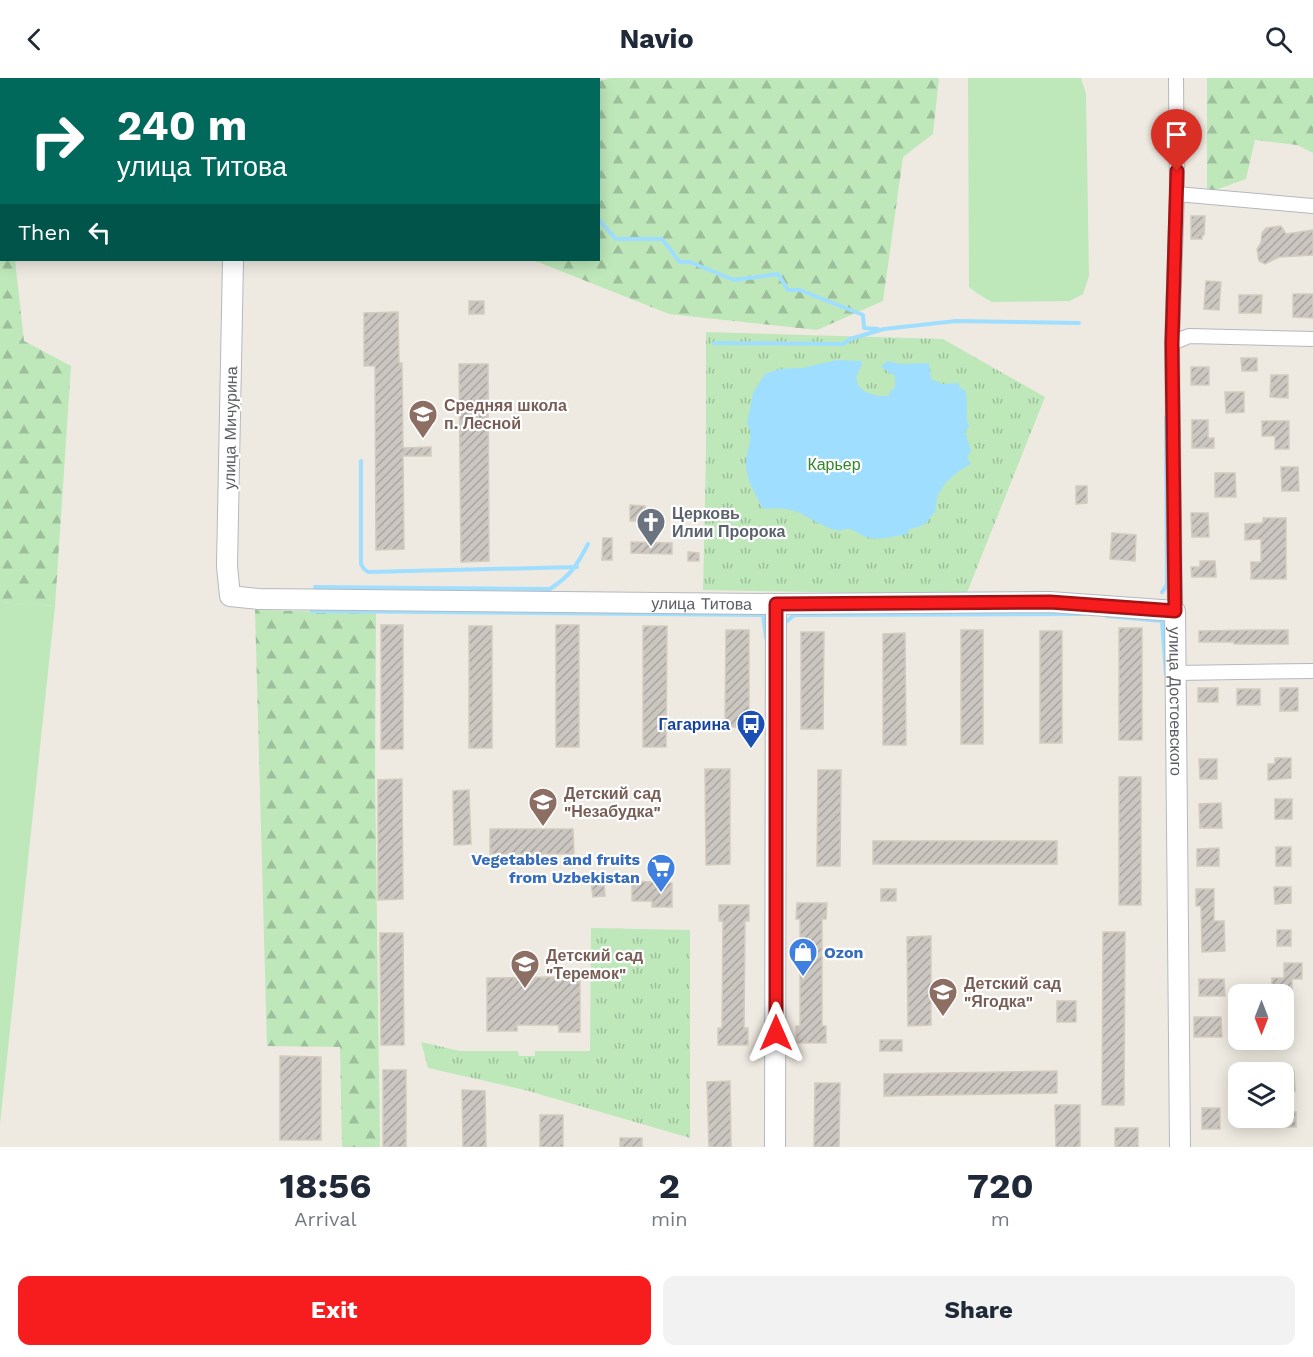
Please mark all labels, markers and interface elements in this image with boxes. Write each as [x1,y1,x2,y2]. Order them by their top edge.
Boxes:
icon: back [18,23,51,56]
text: Navio [619,23,694,55]
icon: search [1262,23,1295,56]
text: 240 m [117,101,247,150]
icon: right [18,102,96,180]
pin [1151,109,1202,171]
icon: arrive [1160,118,1193,151]
text: улица Титова [117,151,287,183]
icon: left [83,216,116,249]
text: Then [18,220,71,245]
street label: улица Мичурина [220,366,241,490]
place label: Средняя школа п. Лесной [444,396,567,433]
school or university icon: Средняя школа п. Лесной [407,398,439,440]
park label: Карьер [807,455,861,474]
place label: Церковь Илии Пророка [672,504,786,541]
church icon: Церковь Илии Пророка [635,506,667,548]
street label: улица Титова [651,594,752,614]
street label: улица Достоевского [1165,627,1186,776]
bus stop icon: Гагарина [735,708,767,750]
place label: Гагарина [659,715,730,734]
place label: Детский сад "Незабудка" [564,784,661,821]
school or university icon: Детский сад "Незабудка" [527,786,559,828]
place label: Vegetables and fruits from Uzbekistan [471,850,640,887]
supermarket icon: Vegetables and fruits from Uzbekistan [645,852,677,894]
shop icon: Ozon [787,936,819,978]
place label: Ozon [824,943,863,962]
place label: Детский сад "Теремок" [546,946,643,983]
school or university icon: Детский сад "Теремок" [509,948,541,990]
place label: Детский сад "Ягодка" [964,974,1061,1011]
school or university icon: Детский сад "Ягодка" [927,976,959,1018]
north arrow [1228,984,1294,1050]
map controls [1228,984,1294,1128]
position arrow [744,1001,808,1065]
button: layers [1228,1062,1294,1128]
text: 18:56 [279,1165,372,1207]
text: 2 [659,1165,680,1207]
text: 720 [967,1165,1034,1207]
text: Arrival [294,1207,357,1231]
text: min [651,1207,688,1231]
text: m [991,1207,1010,1231]
button: Exit [18,1276,651,1345]
button: Share [663,1276,1295,1345]

